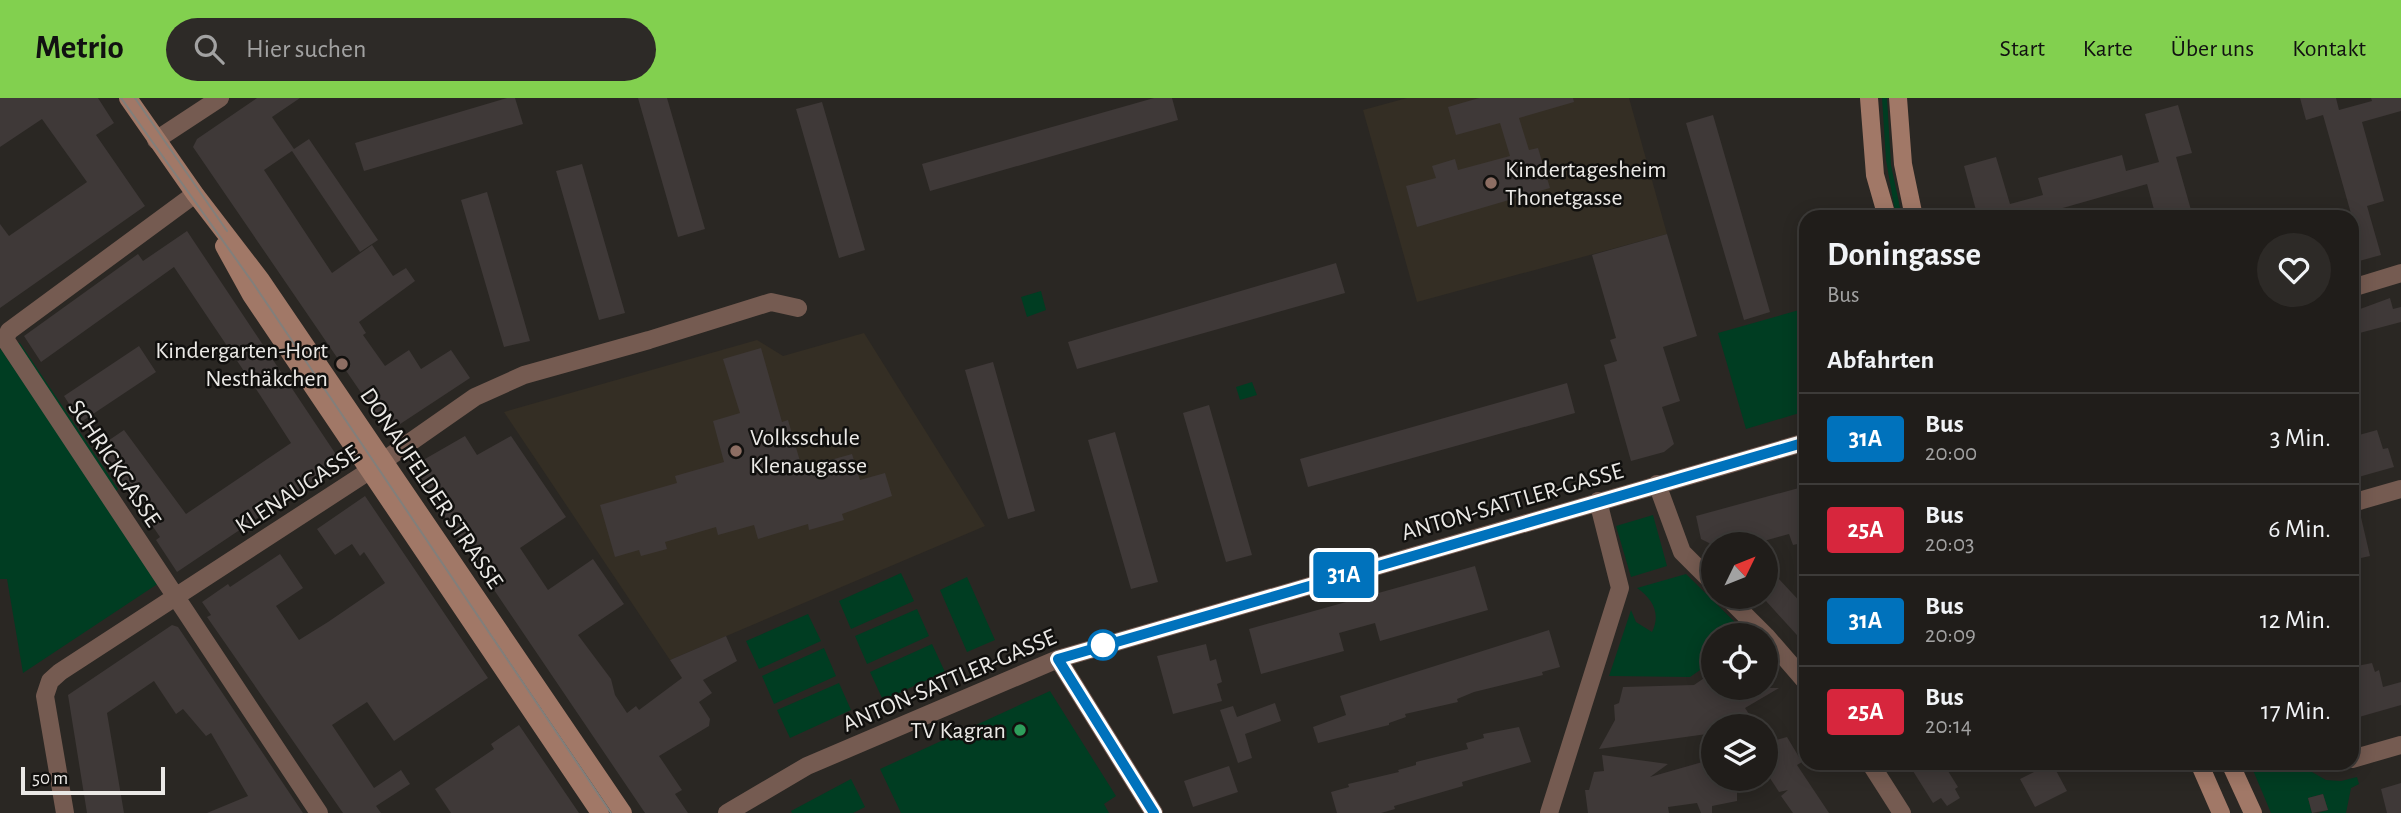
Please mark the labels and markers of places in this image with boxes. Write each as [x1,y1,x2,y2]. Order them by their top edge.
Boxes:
place label: Kindertagesheim Thonetgasse [1505,158,1667,210]
marker: Kindertagesheim Thonetgasse [1483,175,1499,191]
place label: Kindergarten-Hort Nesthäkchen [155,339,328,391]
marker: Kindergarten-Hort Nesthäkchen [334,356,350,372]
place label: Volksschule Klenaugasse [750,426,867,478]
marker: Volksschule Klenaugasse [728,443,744,459]
unlabelled marker [1088,630,1118,660]
place label: TV Kagran [910,719,1006,743]
marker: TV Kagran [1012,722,1028,738]

